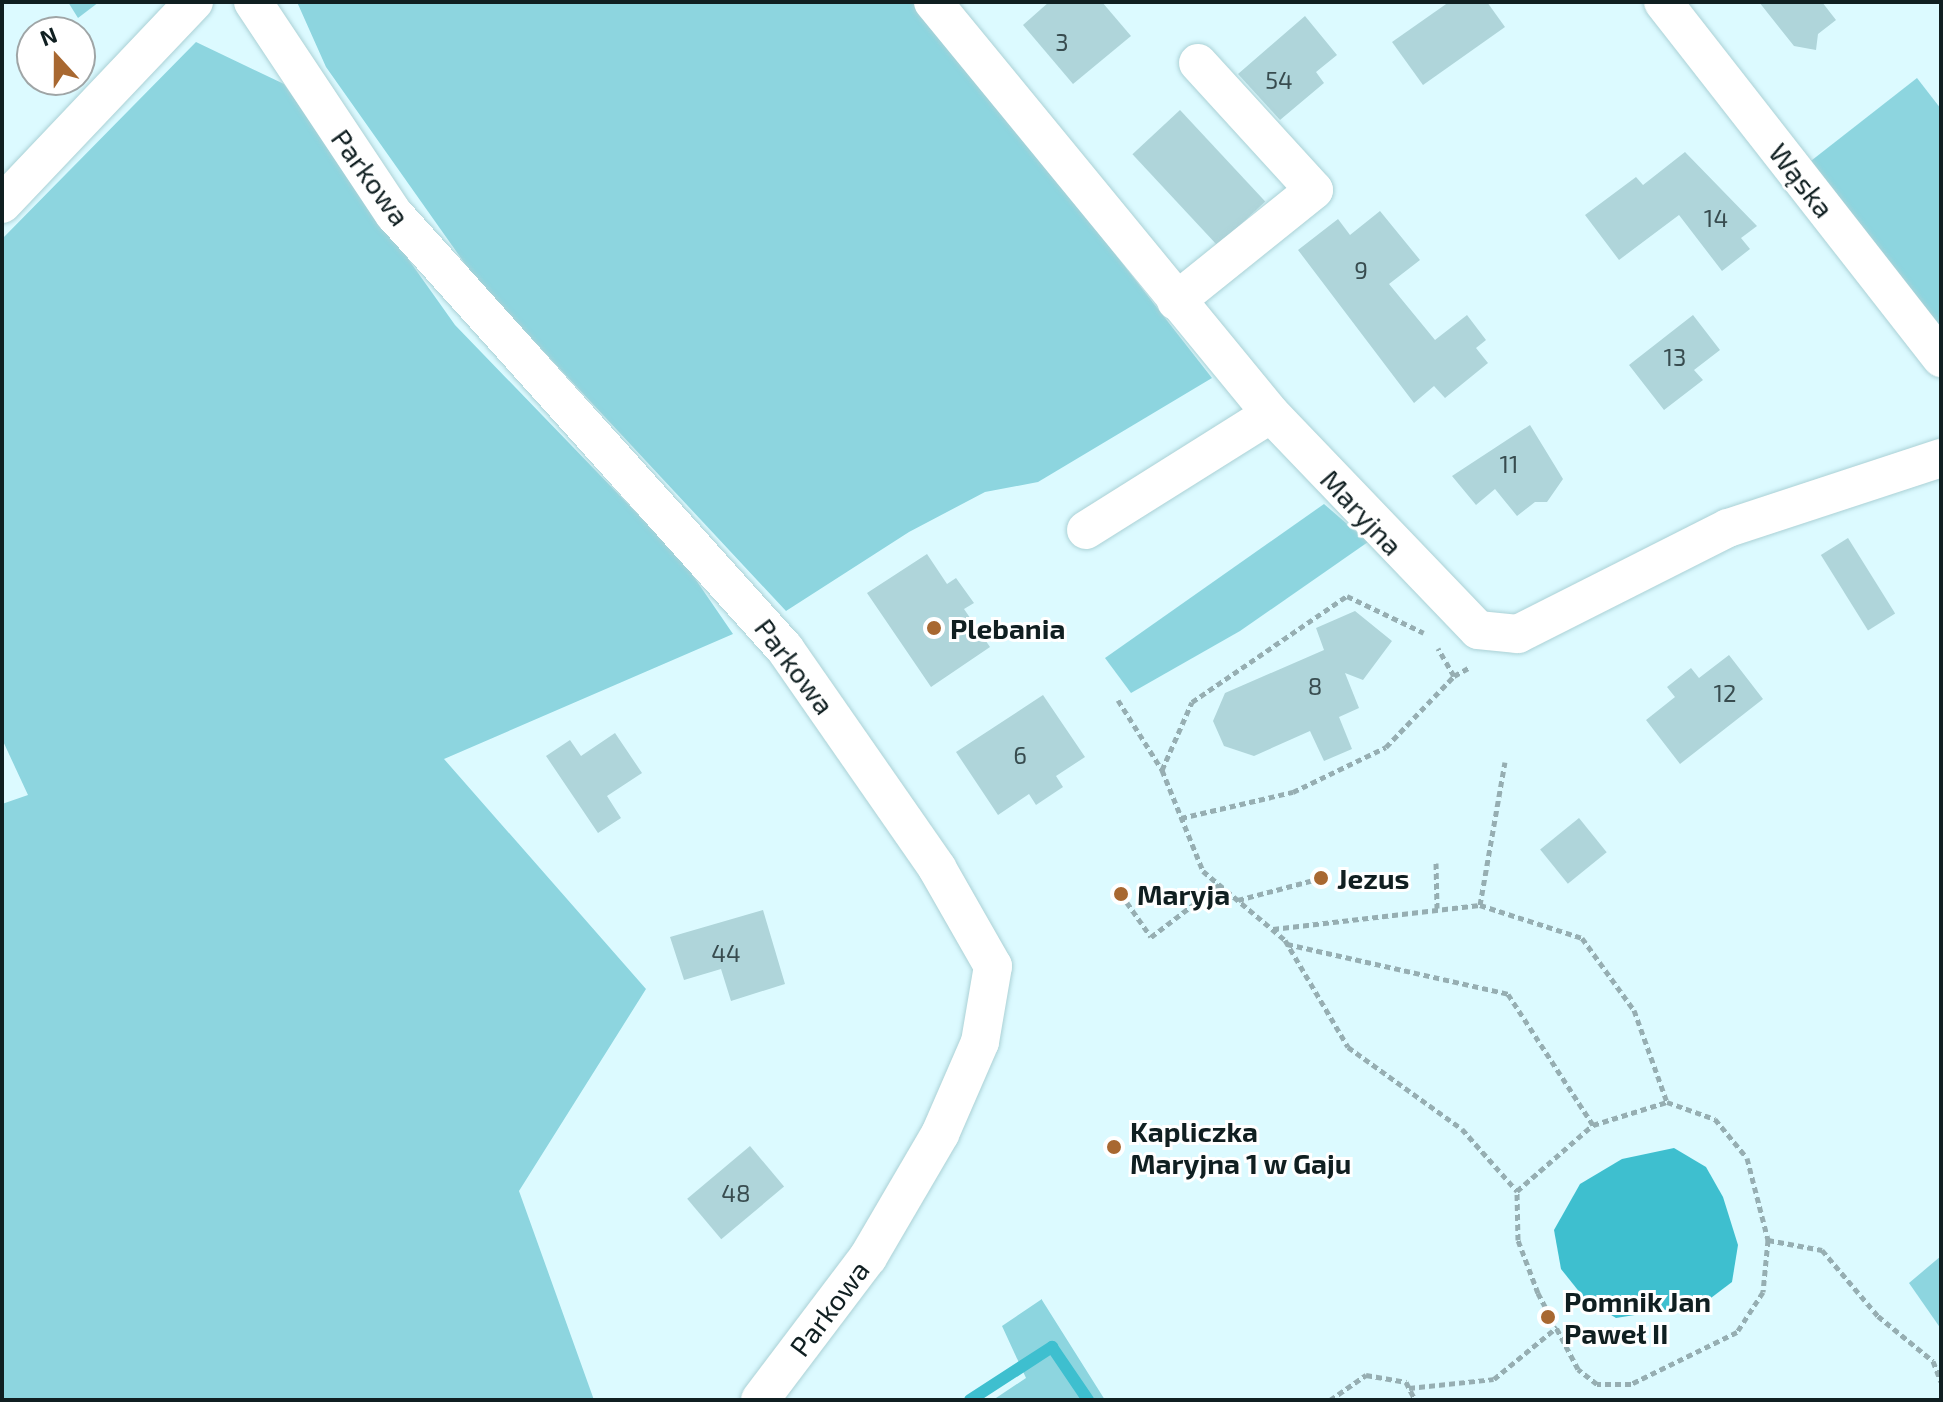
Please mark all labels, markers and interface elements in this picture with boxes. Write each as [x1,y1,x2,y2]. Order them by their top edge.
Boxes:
north arrow [16,16,96,96]
text: N [36,20,60,50]
house number: 3 [1055,28,1069,56]
house number: 54 [1265,66,1293,94]
street label: Parkowa [325,122,417,232]
street label: Wąska [1762,136,1842,224]
house number: 14 [1704,204,1728,232]
house number: 9 [1354,256,1368,284]
house number: 13 [1664,343,1686,371]
house number: 11 [1499,450,1519,478]
street label: Maryjna [1314,462,1410,562]
place label: Plebania [950,611,1065,645]
street label: Parkowa [748,612,842,720]
marker: Plebania [925,619,943,637]
house number: 8 [1308,672,1322,700]
house number: 12 [1713,679,1737,707]
house number: 6 [1013,741,1027,769]
place label: Jezus [1337,861,1409,895]
marker: Jezus [1312,869,1330,887]
place label: Maryja [1137,877,1230,911]
marker: Maryja [1112,885,1130,903]
house number: 44 [711,939,741,967]
place label: Kapliczka Maryjna 1 w Gaju [1130,1114,1352,1180]
marker: Kapliczka Maryjna 1 w Gaju [1105,1138,1123,1156]
house number: 48 [721,1179,751,1207]
street label: Parkowa [782,1254,876,1362]
place label: Pomnik Jan Paweł II [1564,1284,1712,1350]
marker: Pomnik Jan Paweł II [1539,1308,1557,1326]

